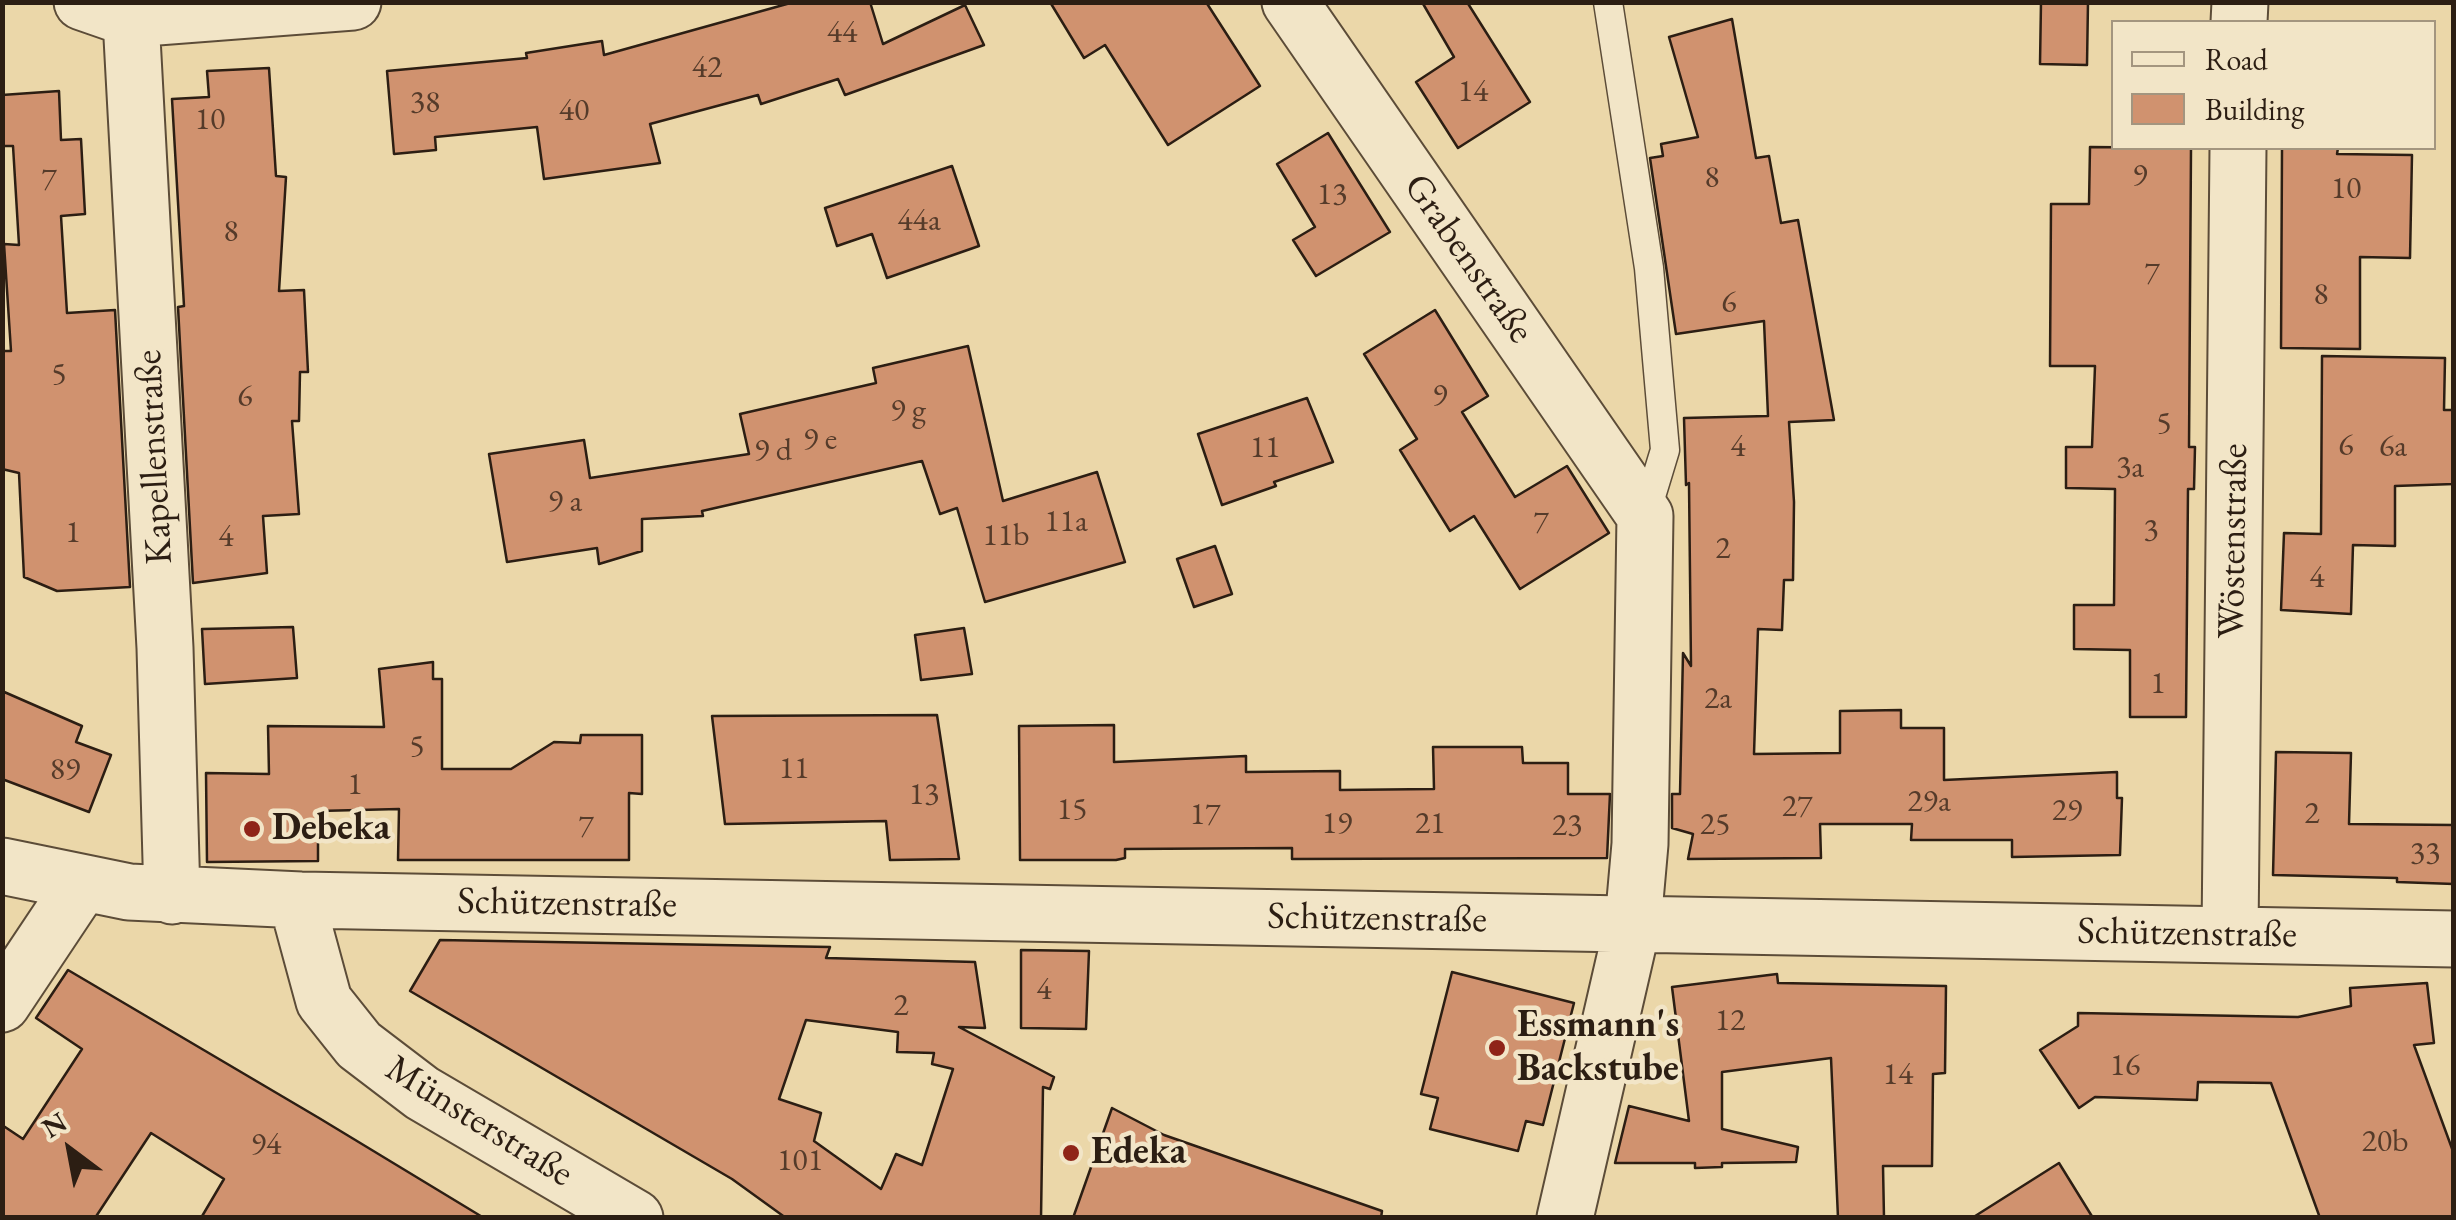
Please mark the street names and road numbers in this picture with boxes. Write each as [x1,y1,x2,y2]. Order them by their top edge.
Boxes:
street label: Grabenstraße [1393,166,1543,352]
street label: Kapellenstraße [127,349,183,565]
street label: Wöstenstraße [2210,443,2258,639]
street label: Schützenstraße [457,879,677,929]
street label: Schützenstraße [1267,894,1487,944]
street label: Schützenstraße [2077,909,2297,959]
street label: Münsterstraße [377,1046,581,1198]

